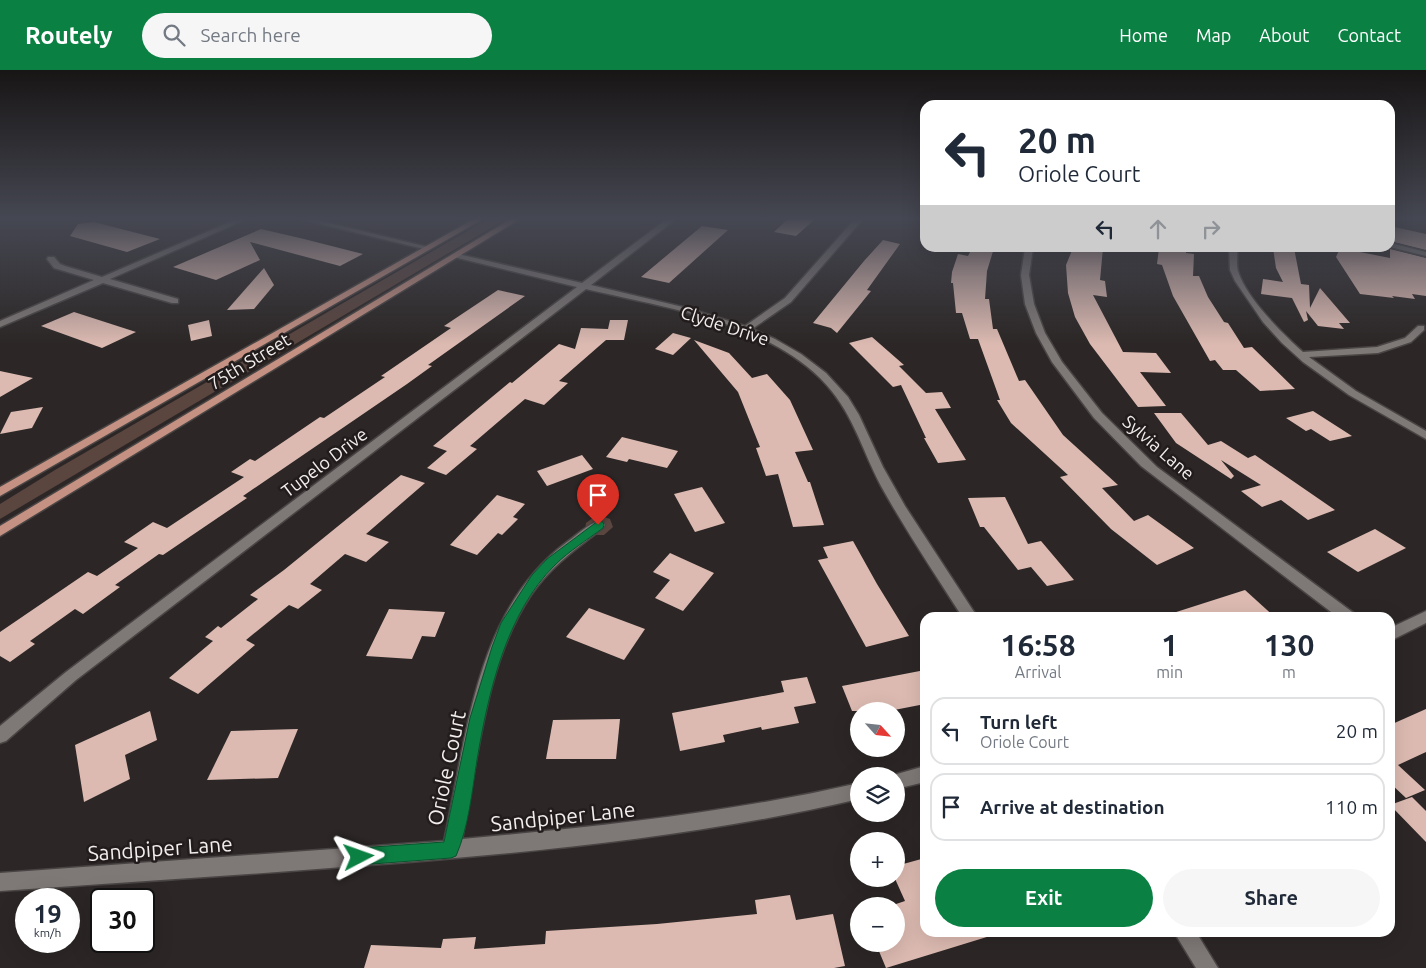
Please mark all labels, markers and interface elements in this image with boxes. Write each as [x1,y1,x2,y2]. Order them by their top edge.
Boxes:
search box [142,13,492,58]
icon: search [160,21,188,49]
text: Routely [25,22,112,49]
text: Search here [200,24,301,46]
text: Home [1119,25,1168,45]
text: Map [1196,25,1231,45]
text: About [1259,25,1309,45]
text: Contact [1337,25,1401,45]
icon: left [935,120,1000,185]
text: 20 m [1018,120,1096,160]
text: Oriole Court [1018,161,1140,186]
icon: left [1091,215,1119,243]
icon: ahead [1144,215,1172,243]
icon: right [1197,215,1225,243]
street label: Clyde Drive [678,301,772,349]
street label: 75th Street [204,329,294,393]
street label: Sylvia Lane [1119,411,1199,483]
street label: Tupelo Drive [277,423,371,501]
pin [577,474,619,525]
icon: arrive [584,481,612,509]
text: 16:58 [1001,628,1076,662]
text: 1 [1161,628,1178,662]
text: 130 [1264,628,1314,662]
text: Arrival [1015,663,1061,681]
text: min [1156,663,1183,681]
text: m [1282,663,1296,681]
north arrow [850,702,905,758]
map controls [850,702,905,952]
street label: Oriole Court [422,708,470,828]
text: Turn left [980,711,1058,733]
icon: left [937,717,965,745]
text: 20 m [1336,720,1378,742]
text: Oriole Court [980,733,1069,751]
button: layers [850,767,905,822]
icon: arrive [937,793,965,821]
street label: Sandpiper Lane [490,796,636,836]
text: Arrive at destination [980,796,1165,818]
text: 110 m [1325,796,1378,818]
position arrow [332,830,384,882]
street label: Sandpiper Lane [87,831,233,865]
button: + [850,832,905,887]
button: Exit [935,869,1153,927]
button: Share [1163,869,1380,927]
speed limit sign: 30 [90,888,155,953]
button: − [850,897,905,952]
text: 19 [33,900,62,928]
text: km/h [34,926,61,939]

